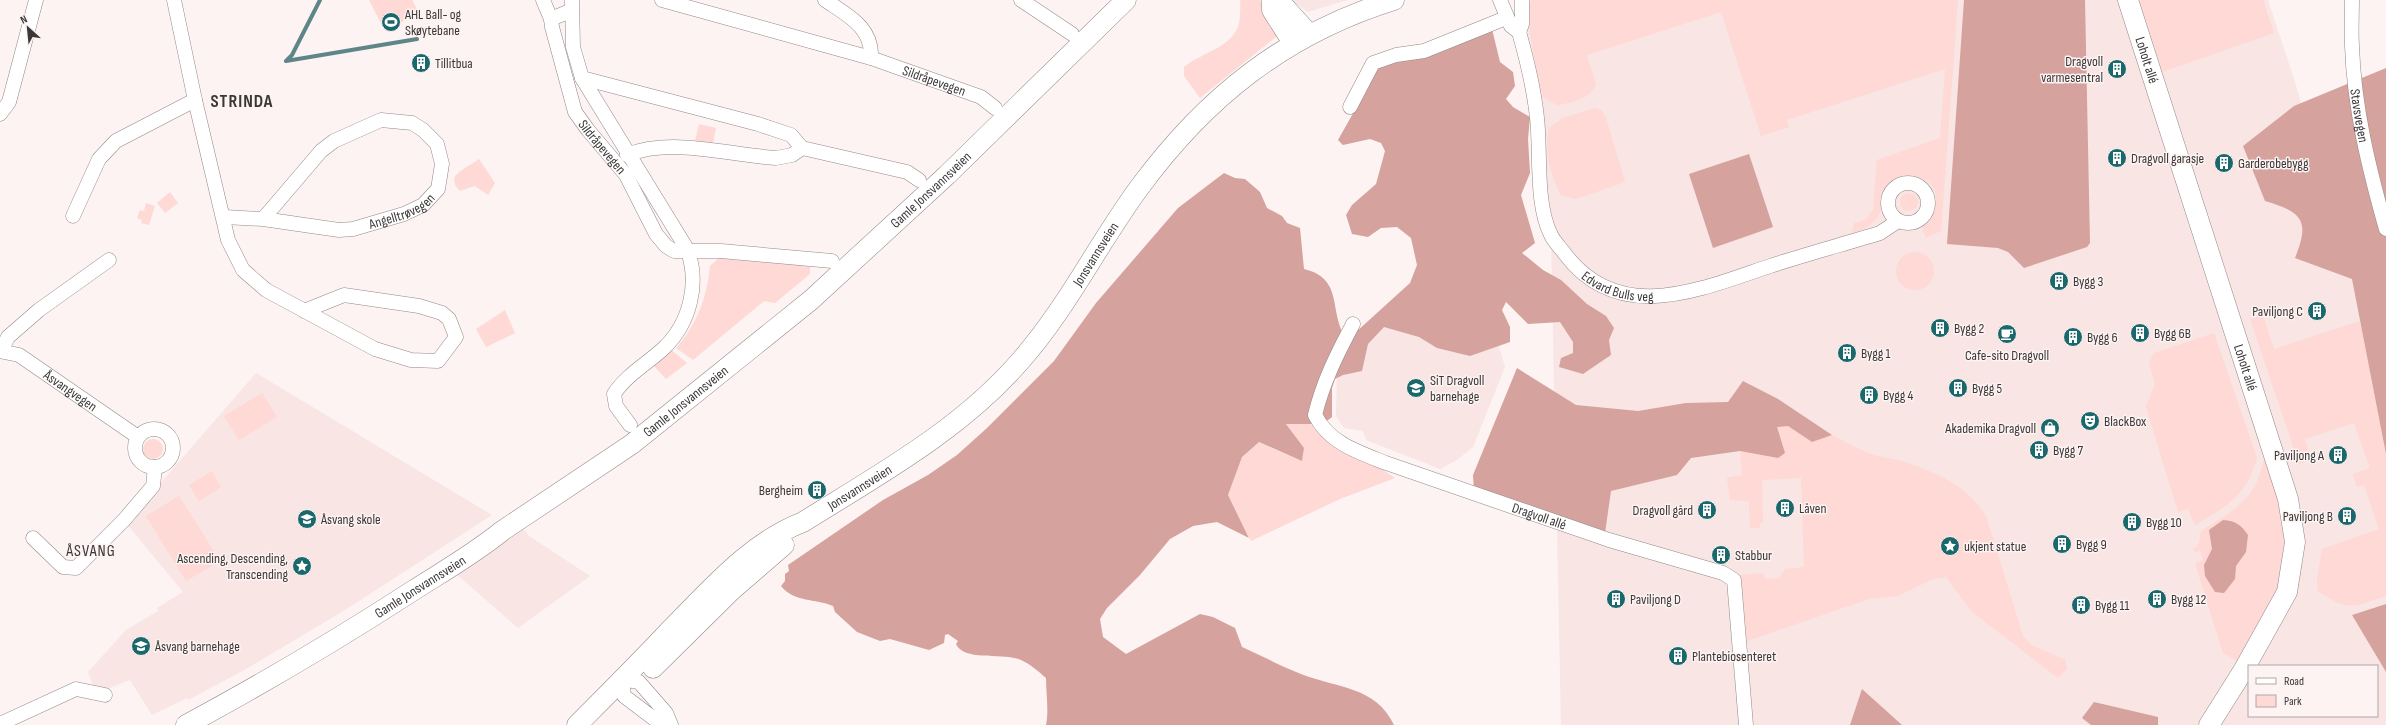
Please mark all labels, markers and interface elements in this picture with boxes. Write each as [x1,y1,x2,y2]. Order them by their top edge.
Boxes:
place label: AHL Ball- og Skøytebane [404,6,462,39]
north arrow [8,8,48,48]
sports icon: AHL Ball- og Skøytebane [380,11,402,33]
text: N [18,12,29,27]
street label: Loholt allé [2131,35,2162,86]
building icon: Tillitbua [410,52,432,74]
place label: Dragvoll varmesentral [2041,53,2103,86]
place label: Tillitbua [435,55,473,72]
building icon: Dragvoll varmesentral [2106,58,2128,80]
street label: Sildråpevegen [900,62,968,100]
street label: Stavsvegen [2346,88,2372,144]
district label: STRINDA [211,91,273,112]
street label: Sildråpevegen [574,117,630,178]
building icon: Dragvoll garasje [2106,147,2128,169]
street label: Gamle Jonsvannsveien [887,148,975,232]
place label: Dragvoll garasje [2131,150,2204,167]
building icon: Garderobebygg [2213,152,2235,174]
place label: Garderobebygg [2238,155,2309,172]
street label: Angelltrøvegen [366,190,439,233]
street label: Jonsvannsveien [1069,219,1122,290]
street label: Edvard Bulls veg [1578,268,1654,305]
building icon: Bygg 3 [2048,270,2070,292]
place label: Bygg 3 [2073,273,2104,290]
building icon: Paviljong C [2306,300,2328,322]
place label: Paviljong C [2252,303,2303,320]
building icon: Bygg 2 [1929,317,1951,339]
place label: Bygg 2 [1954,320,1985,337]
building icon: Bygg 6B [2129,322,2151,344]
cafe icon: Cafe-sito Dragvoll [1996,323,2018,345]
place label: Bygg 6B [2154,325,2191,342]
building icon: Bygg 6 [2062,326,2084,348]
place label: Bygg 6 [2087,329,2118,346]
building icon: Bygg 1 [1836,342,1858,364]
street label: Loholt allé [2230,342,2261,393]
place label: Bygg 1 [1861,345,1891,362]
place label: Cafe-sito Dragvoll [1965,347,2049,364]
street label: Gamle Jonsvannsveien [640,362,732,441]
street label: Åsvangvegen [39,366,100,415]
place label: SiT Dragvoll barnehage [1430,372,1484,405]
school or university icon: SiT Dragvoll barnehage [1405,377,1427,399]
building icon: Bygg 5 [1947,377,1969,399]
place label: Bygg 5 [1972,380,2003,397]
building icon: Bygg 4 [1858,384,1880,406]
place label: Bygg 4 [1883,387,1914,404]
theatre icon: BlackBox [2079,410,2101,432]
place label: BlackBox [2104,413,2147,430]
shop icon: Akademika Dragvoll [2039,417,2061,439]
place label: Akademika Dragvoll [1944,420,2036,437]
building icon: Bygg 7 [2028,439,2050,461]
place label: Bygg 7 [2053,442,2084,459]
building icon: Paviljong A [2327,444,2349,466]
place label: Paviljong A [2274,447,2325,464]
street label: Jonsvannsveien [824,461,895,514]
building icon: Bergheim [806,479,828,501]
place label: Bergheim [759,482,803,499]
building icon: Låven [1774,497,1796,519]
street label: Dragvoll allé [1510,499,1569,534]
building icon: Dragvoll gård [1696,499,1718,521]
place label: Låven [1799,500,1826,517]
place label: Dragvoll gård [1633,502,1693,519]
building icon: Paviljong B [2336,505,2358,527]
school or university icon: Åsvang skole [296,508,318,530]
place label: Paviljong B [2283,508,2333,525]
place label: Åsvang skole [320,511,381,528]
building icon: Bygg 10 [2121,511,2143,533]
place label: Bygg 10 [2146,514,2182,531]
building icon: Bygg 9 [2051,533,2073,555]
place icon: ukjent statue [1939,535,1961,557]
place label: Bygg 9 [2076,536,2107,553]
place label: ukjent statue [1964,538,2026,555]
district label: ÅSVANG [65,542,116,561]
building icon: Stabbur [1710,544,1732,566]
place label: Stabbur [1735,547,1772,564]
place label: Ascending, Descending, Transcending [176,550,288,583]
street label: Gamle Jonsvannsveien [372,552,469,622]
place icon: Ascending, Descending, Transcending [291,555,313,577]
building icon: Paviljong D [1605,588,1627,610]
building icon: Bygg 12 [2146,588,2168,610]
place label: Paviljong D [1630,591,1681,608]
place label: Bygg 12 [2171,591,2207,608]
building icon: Bygg 11 [2070,594,2092,616]
place label: Bygg 11 [2095,597,2129,614]
school or university icon: Åsvang barnehage [130,635,152,657]
place label: Åsvang barnehage [154,638,240,655]
building icon: Plantebiosenteret [1667,645,1689,667]
place label: Plantebiosenteret [1692,648,1776,665]
legend [2248,665,2378,717]
text: Road [2284,674,2304,689]
text: Park [2284,694,2302,709]

